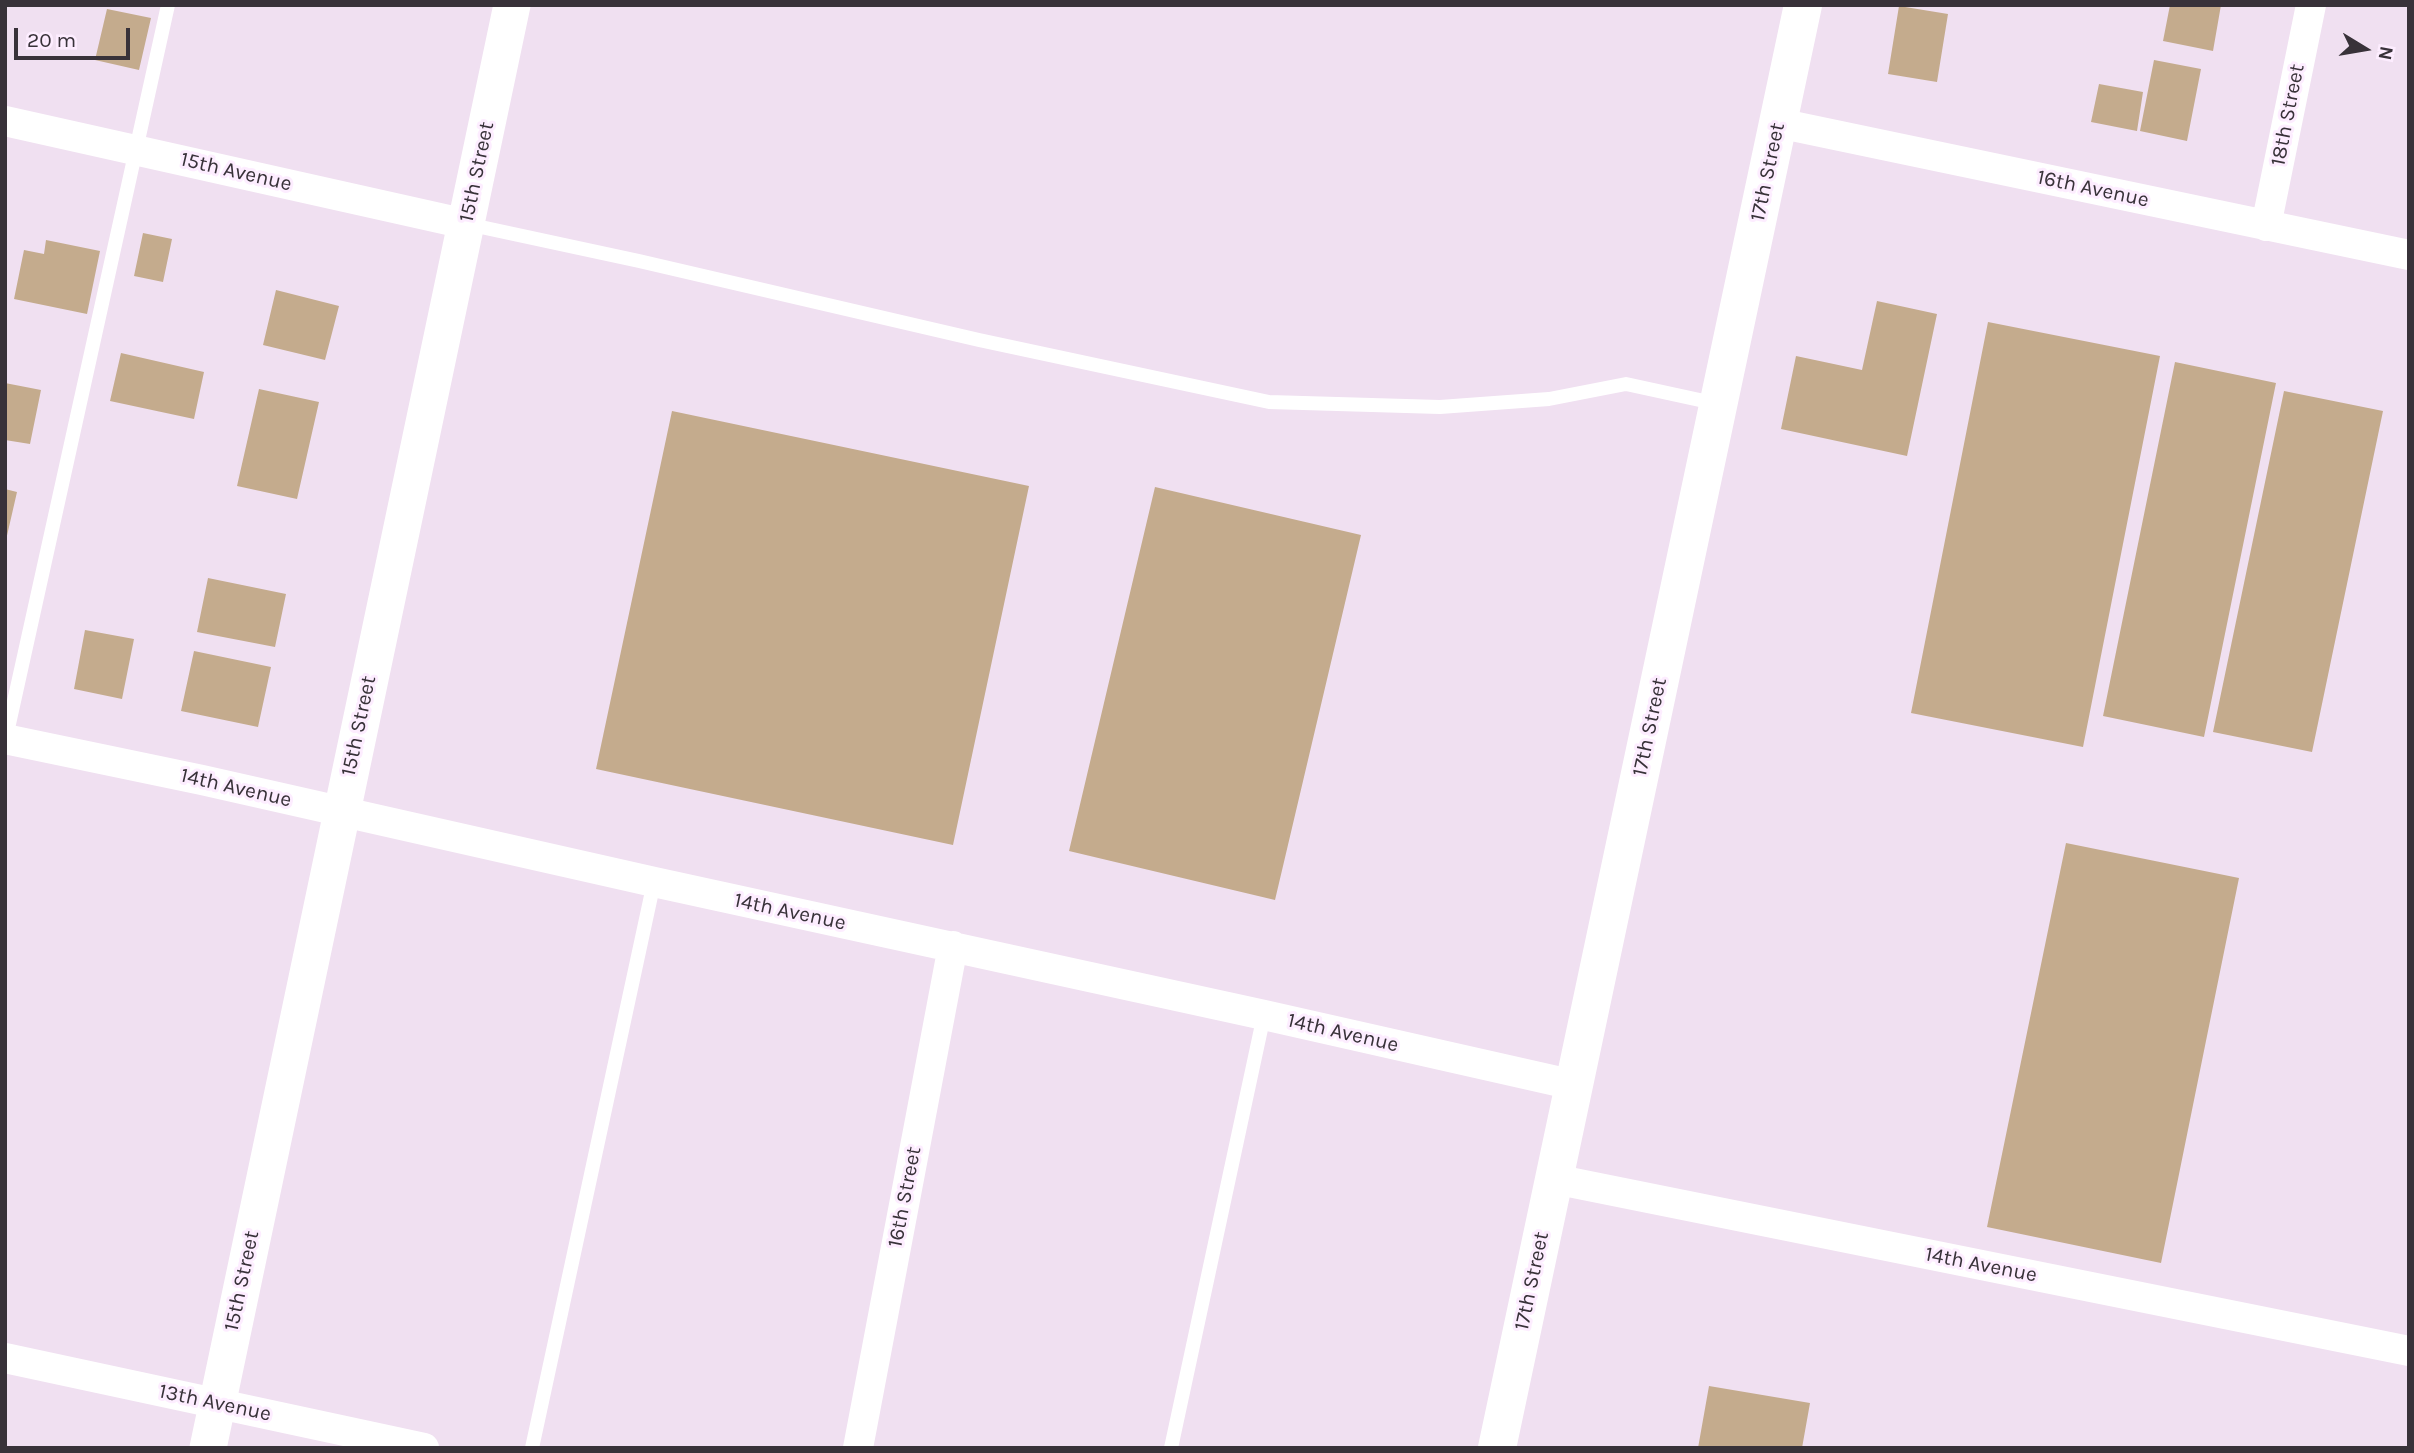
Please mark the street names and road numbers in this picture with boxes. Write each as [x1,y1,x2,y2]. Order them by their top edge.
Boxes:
street label: 18th Street [2266,62,2310,168]
street label: 15th Street [454,119,500,225]
street label: 17th Street [1745,120,1791,224]
street label: 15th Avenue [178,147,294,197]
street label: 16th Avenue [2035,165,2151,213]
street label: 15th Street [336,673,382,779]
street label: 17th Street [1627,675,1673,779]
street label: 14th Avenue [178,763,294,813]
street label: 14th Avenue [732,888,848,936]
street label: 14th Avenue [1285,1008,1401,1058]
street label: 16th Street [883,1144,927,1250]
street label: 15th Street [219,1228,265,1334]
street label: 17th Street [1509,1229,1555,1333]
street label: 14th Avenue [1923,1242,2039,1288]
street label: 13th Avenue [157,1379,273,1427]

